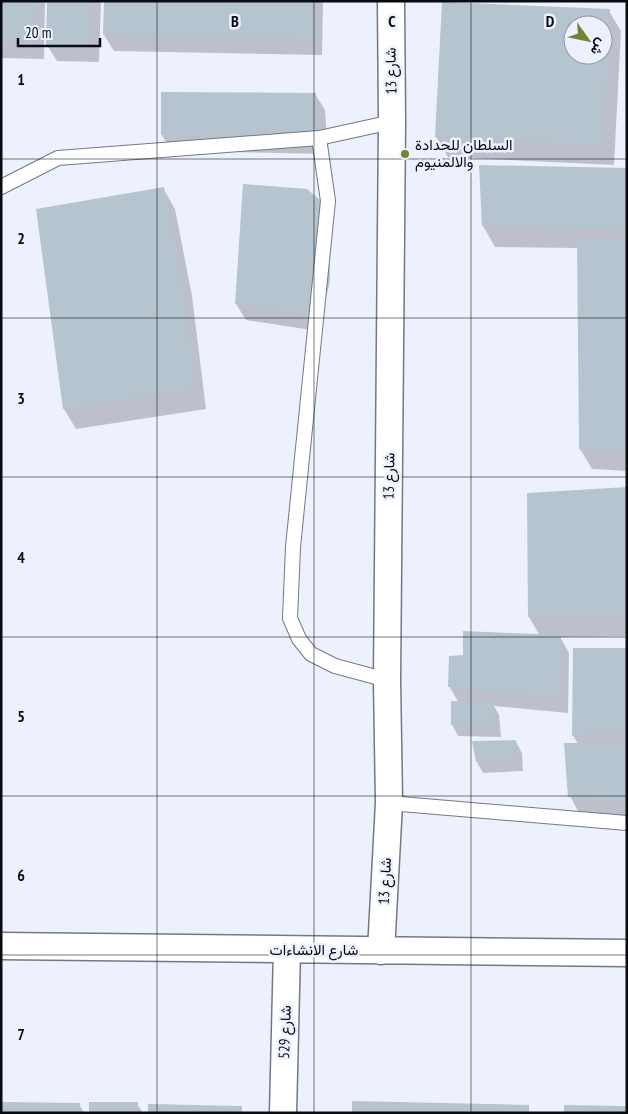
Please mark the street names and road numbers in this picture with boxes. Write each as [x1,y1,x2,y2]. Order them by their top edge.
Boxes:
street label: شارع 13 [381,47,402,95]
street label: شارع 13 [379,452,400,500]
street label: شارع 13 [374,857,397,905]
street label: شارع الانشاءات [270,940,359,961]
street label: شارع 529 [274,1005,297,1059]

